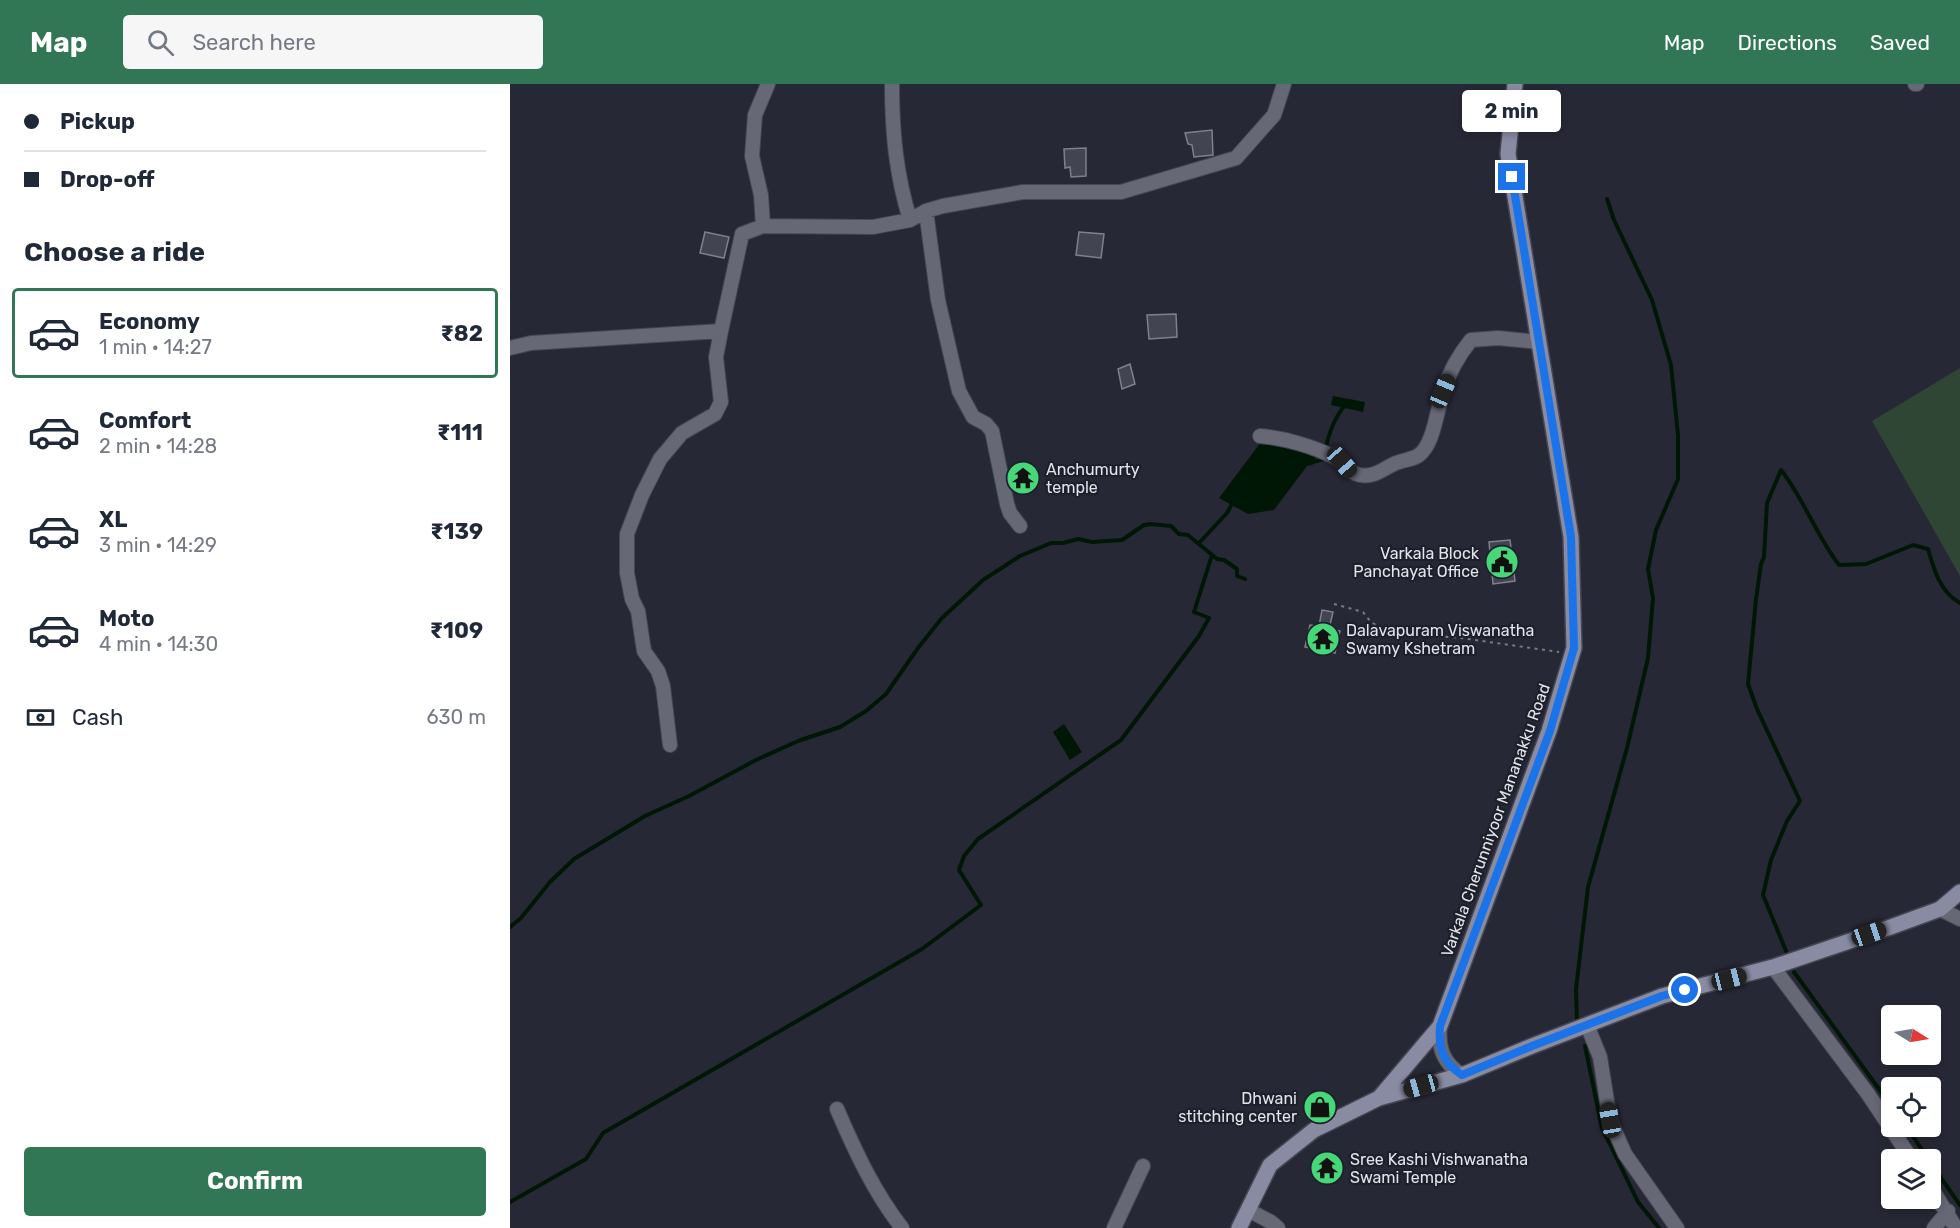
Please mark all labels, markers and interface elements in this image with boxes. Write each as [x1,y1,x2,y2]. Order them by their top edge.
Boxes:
search box [123,15,543,69]
text: Map [30,26,87,59]
icon: search [144,26,177,59]
text: Search here [192,29,316,56]
text: Map [1664,30,1705,55]
text: Directions [1738,30,1837,55]
text: Saved [1870,30,1930,55]
callout: 2 min [1462,90,1562,132]
text: 2 min [1484,99,1539,123]
text: Pickup [60,108,135,135]
route end [1498,163,1525,190]
text: Drop-off [60,166,155,193]
text: Choose a ride [24,236,205,268]
icon: car [27,306,81,360]
text: Economy [99,308,200,335]
text: ₹82 [441,320,483,347]
text: 1 min · 14:27 [99,335,212,359]
car [1428,371,1458,411]
icon: car [27,405,81,459]
text: Comfort [99,407,191,434]
text: ₹111 [437,419,483,446]
text: 2 min · 14:28 [99,434,217,458]
car [1323,443,1361,481]
temple icon: Anchumurty temple [1005,460,1041,496]
place label: Anchumurty temple [1046,460,1140,497]
icon: car [27,504,81,558]
text: XL [99,506,127,533]
text: ₹139 [430,518,483,545]
text: 3 min · 14:29 [99,533,217,557]
place label: Varkala Block Panchayat Office [1353,544,1480,581]
public building icon: Varkala Block Panchayat Office [1484,544,1520,580]
icon: car [27,603,81,657]
text: Moto [99,605,154,632]
text: ₹109 [430,617,483,644]
temple icon: Dalavapuram Viswanatha Swamy Kshetram [1305,621,1341,657]
place label: Dalavapuram Viswanatha Swamy Kshetram [1346,621,1534,658]
text: 4 min · 14:30 [99,632,218,656]
street label: Varkala Cherunniyoor Mananakku Road [1437,681,1554,959]
icon: cash [24,701,57,734]
text: Cash [72,704,123,731]
text: 630 m [427,705,486,729]
car [1849,920,1889,948]
car [1709,966,1749,992]
route start [1671,976,1698,1003]
north arrow [1881,1005,1941,1065]
map controls [1881,1005,1941,1209]
car [1401,1072,1441,1100]
button: locate [1881,1077,1941,1137]
place label: Dhwani stitching center [1178,1089,1297,1126]
shop icon: Dhwani stitching center [1302,1089,1338,1125]
car [1598,1101,1622,1139]
button: Confirm [24,1147,486,1216]
button: layers [1881,1149,1941,1209]
temple icon: Sree Kashi Vishwanatha Swami Temple [1309,1150,1345,1186]
place label: Sree Kashi Vishwanatha Swami Temple [1350,1150,1528,1187]

